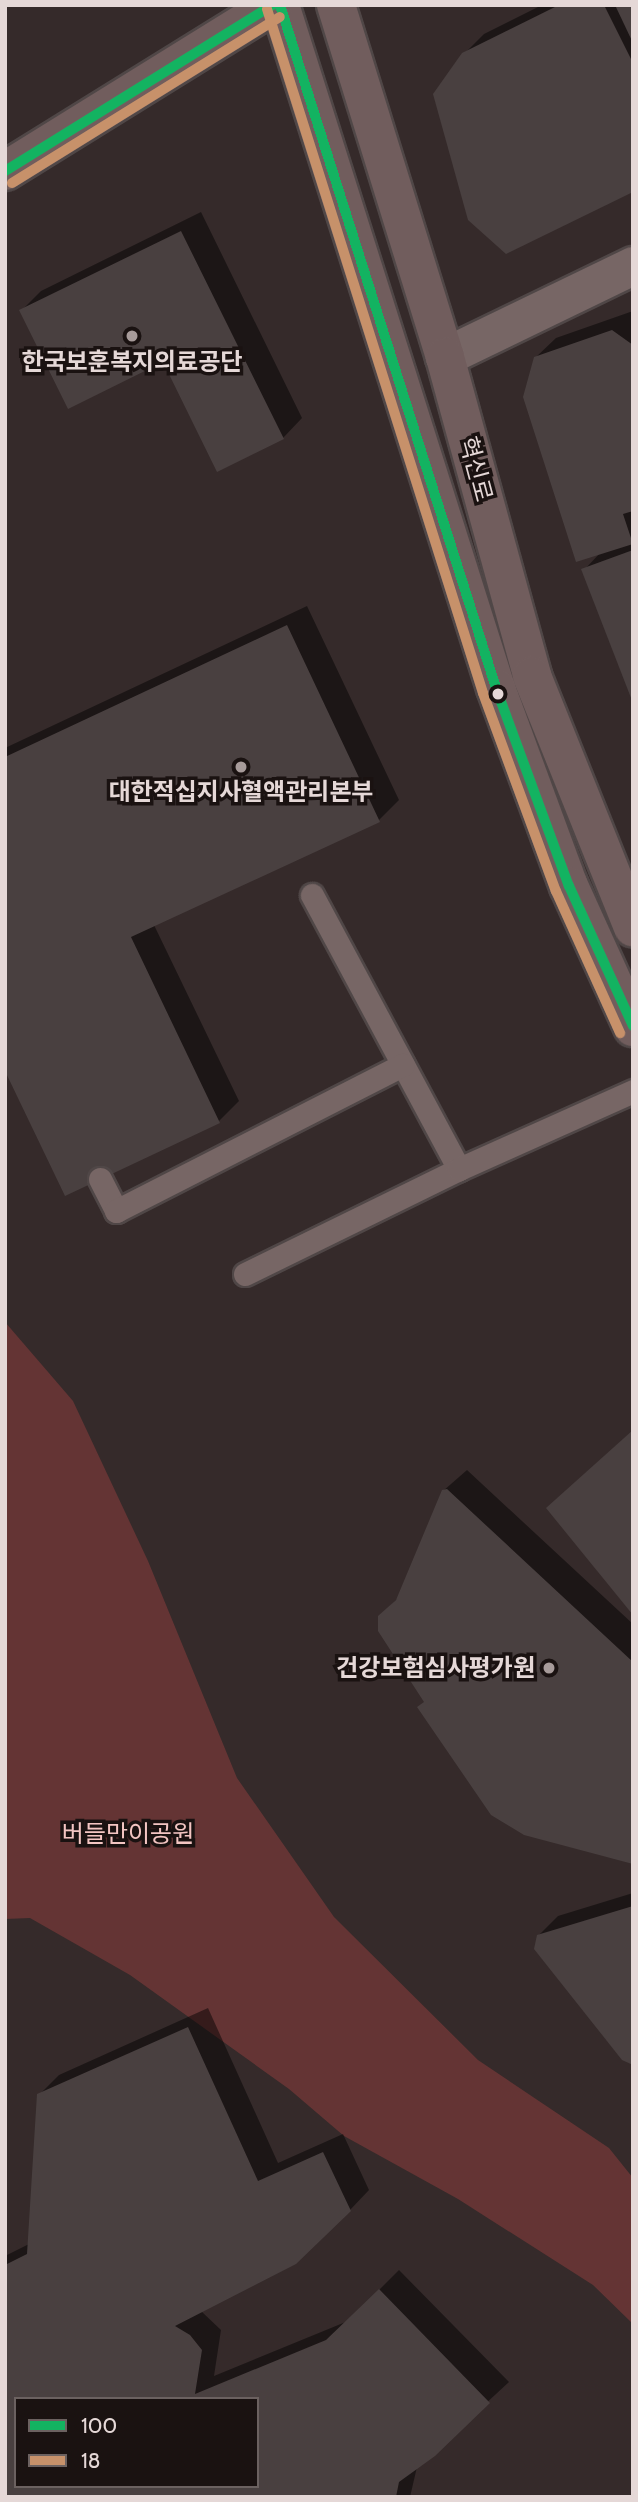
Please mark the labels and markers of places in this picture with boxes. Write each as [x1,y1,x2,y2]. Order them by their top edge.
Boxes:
marker: 한국보훈복지의료공단 [124,328,140,344]
place label: 한국보훈복지의료공단 [22,348,242,376]
unlabelled marker [491,687,505,701]
marker: 대한적십지사혈액관리본부 [233,759,249,775]
place label: 대한적십지사혈액관리본부 [109,778,373,806]
place label: 건강보험심사평가원 [336,1654,535,1682]
marker: 건강보험심사평가원 [541,1660,557,1676]

